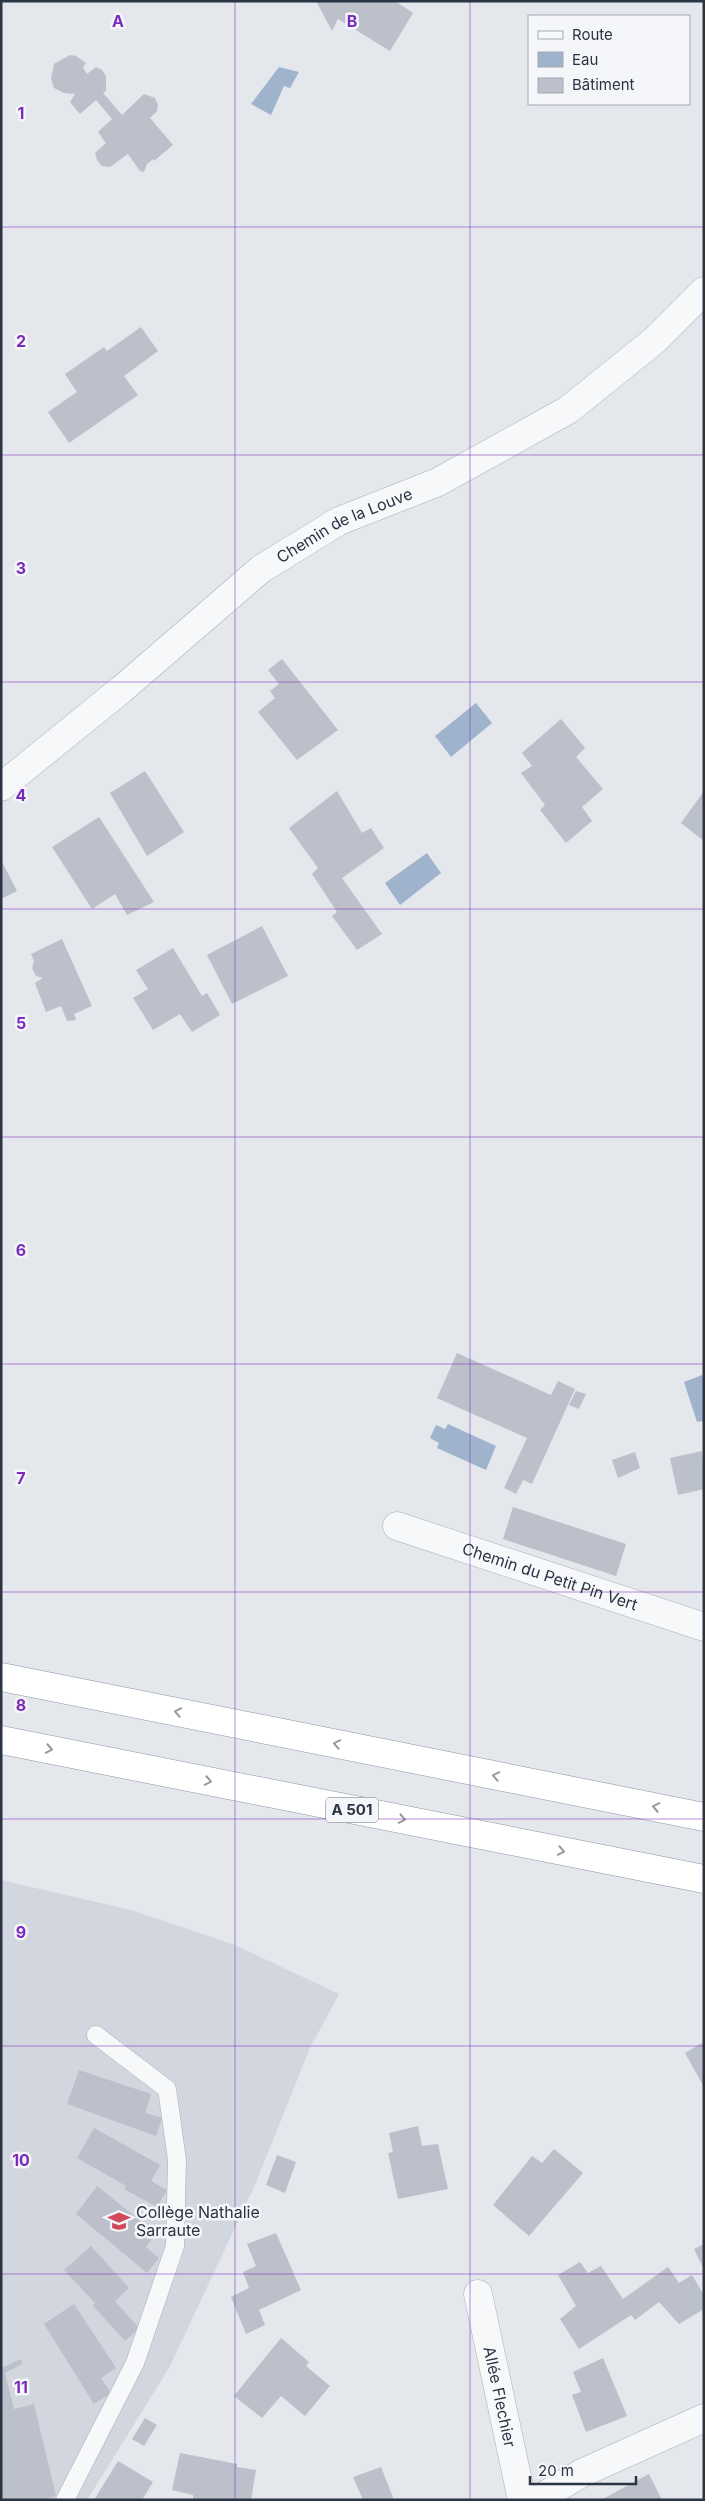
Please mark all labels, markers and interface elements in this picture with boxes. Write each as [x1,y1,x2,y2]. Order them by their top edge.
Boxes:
text: A [112,11,124,31]
text: B [347,11,357,31]
legend [528,15,690,105]
text: Route [572,25,613,44]
text: Eau [572,50,598,69]
text: Bâtiment [572,75,635,94]
text: 1 [18,103,24,123]
text: 2 [16,331,26,351]
street label: Chemin de la Louve [273,483,415,567]
text: 3 [16,558,26,578]
text: 4 [16,785,27,805]
text: 5 [16,1013,26,1033]
text: 6 [16,1240,26,1260]
text: 7 [16,1468,26,1488]
street label: Chemin du Petit Pin Vert [460,1538,640,1614]
text: 8 [16,1695,26,1715]
one-way arrow [173,1707,182,1718]
one-way arrow [333,1739,342,1750]
one-way arrow [45,1743,53,1754]
one-way arrow [492,1771,501,1782]
one-way arrow [204,1775,213,1786]
road number: A 501 [326,1798,378,1822]
one-way arrow [651,1803,660,1813]
one-way arrow [398,1814,407,1824]
one-way arrow [557,1846,566,1856]
text: 9 [16,1922,26,1942]
text: 10 [12,2150,30,2170]
place label: Collège Nathalie Sarraute [136,2202,260,2240]
school or university icon: Collège Nathalie Sarraute [106,2208,132,2234]
street label: Allée Flechier [479,2344,520,2449]
text: 11 [14,2377,28,2397]
scale bar [530,2454,636,2486]
text: 20 m [538,2461,574,2480]

